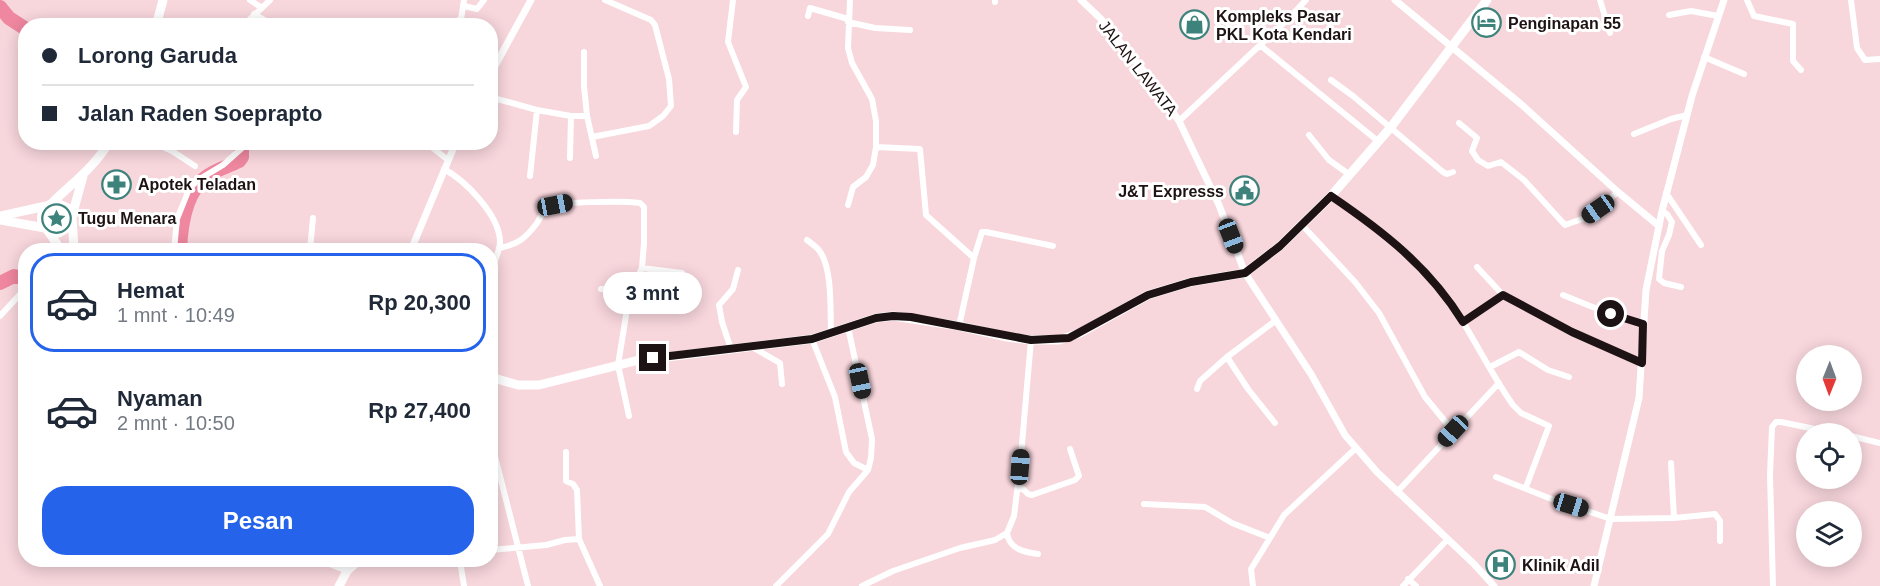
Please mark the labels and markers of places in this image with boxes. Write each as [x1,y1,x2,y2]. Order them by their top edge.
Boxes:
hotel icon: Penginapan 55 [1471,7,1503,39]
place label: Kompleks Pasar PKL Kota Kendari [1216,8,1352,43]
shop icon: Kompleks Pasar PKL Kota Kendari [1179,9,1211,41]
place label: Penginapan 55 [1508,15,1621,32]
pharmacy icon: Apotek Teladan [101,168,133,200]
public building icon: J&T Expresss [1229,175,1261,207]
place label: Apotek Teladan [138,176,256,193]
place label: J&T Expresss [1118,183,1224,200]
place icon: Tugu Menara [41,202,73,234]
place label: Tugu Menara [78,210,176,227]
hospital icon: Klinik Adil [1485,549,1517,581]
place label: Klinik Adil [1522,557,1600,574]

